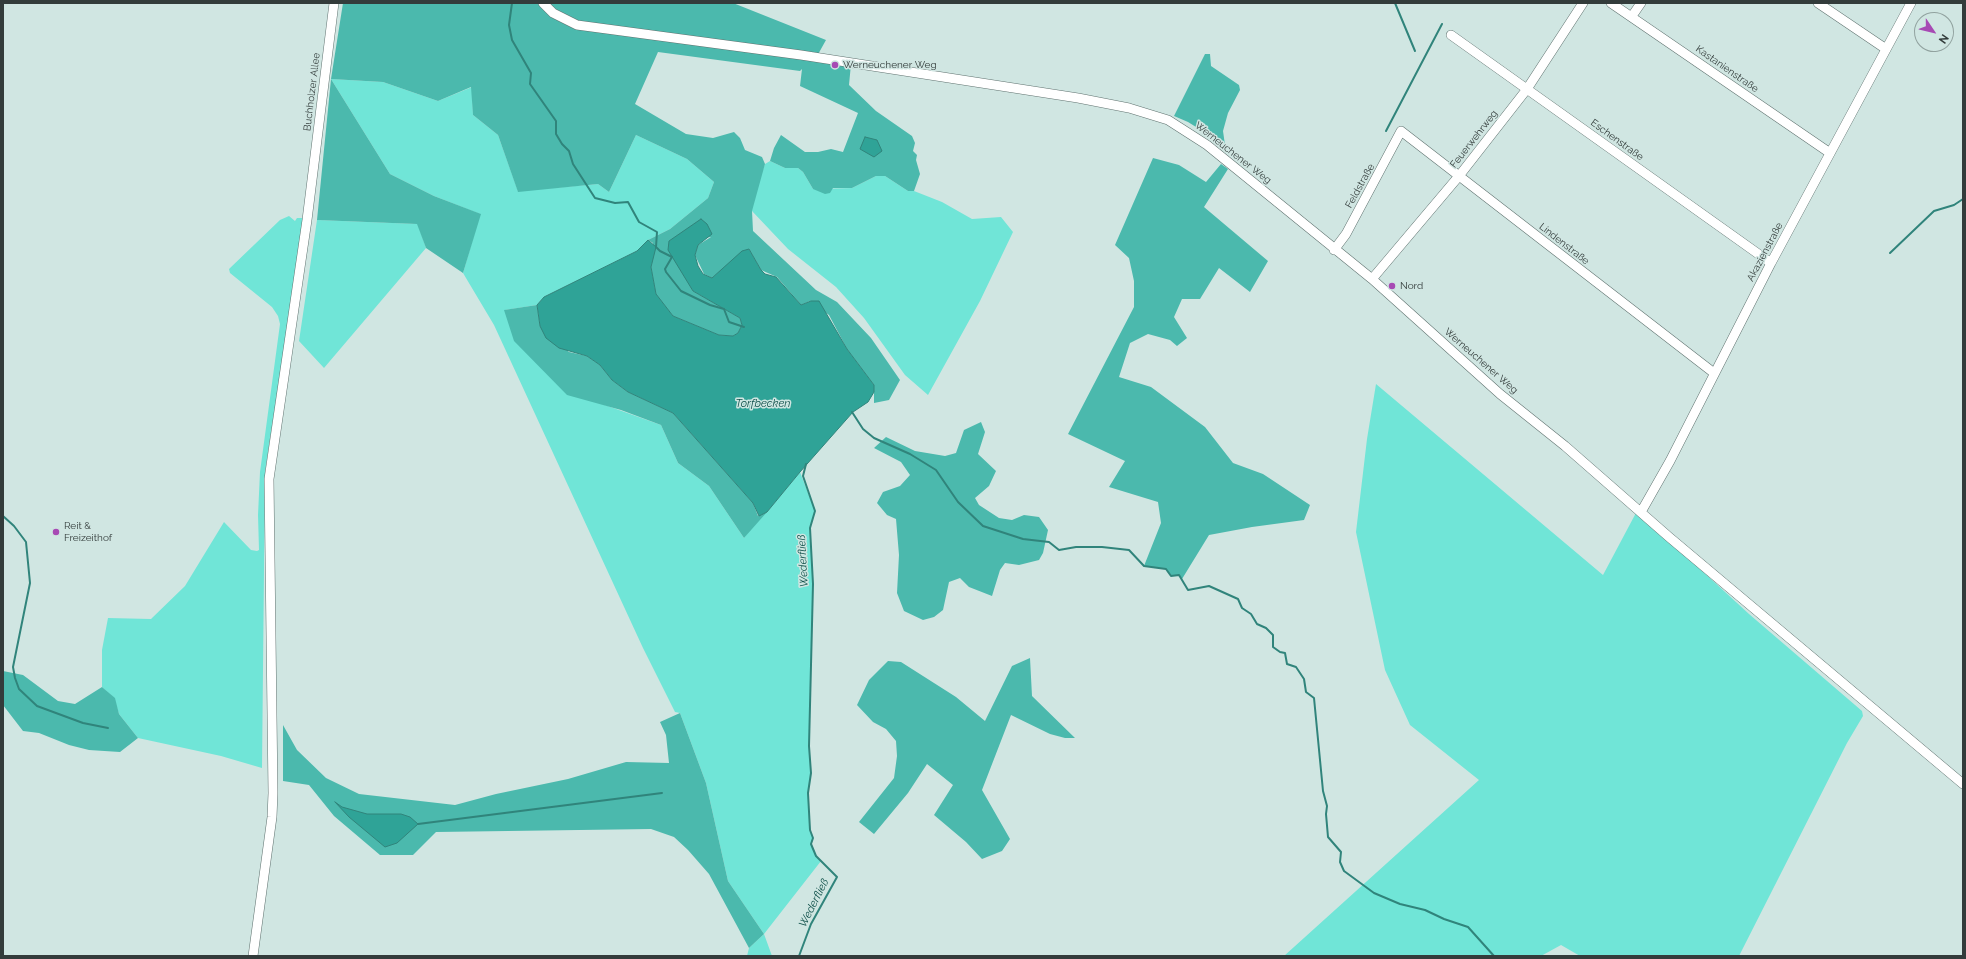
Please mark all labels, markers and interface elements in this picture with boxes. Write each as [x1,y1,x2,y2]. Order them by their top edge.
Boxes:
north arrow [1914,12,1954,52]
text: N [1936,31,1951,46]
street label: Kastanienstraße [1693,43,1761,95]
street label: Buchholzer Allee [301,52,323,132]
place label: Werneuchener Weg [843,59,937,71]
marker: Werneuchener Weg [830,60,840,70]
street label: Feuerwehrweg [1448,108,1500,170]
street label: Eschenstraße [1588,117,1646,163]
street label: Werneuchener Weg [1192,119,1274,187]
street label: Feldstraße [1343,162,1377,210]
street label: Lindenstraße [1537,221,1591,267]
street label: Akazienstraße [1744,221,1786,283]
place label: Nord [1400,280,1423,292]
marker: Nord [1387,281,1397,291]
street label: Werneuchener Weg [1442,326,1520,396]
water label: Torfbecken [736,397,790,411]
place label: Reit & Freizeithof [64,520,112,544]
marker: Reit & Freizeithof [51,527,61,537]
water label: Wederfließ [795,534,811,588]
water label: Wederfließ [796,877,832,929]

